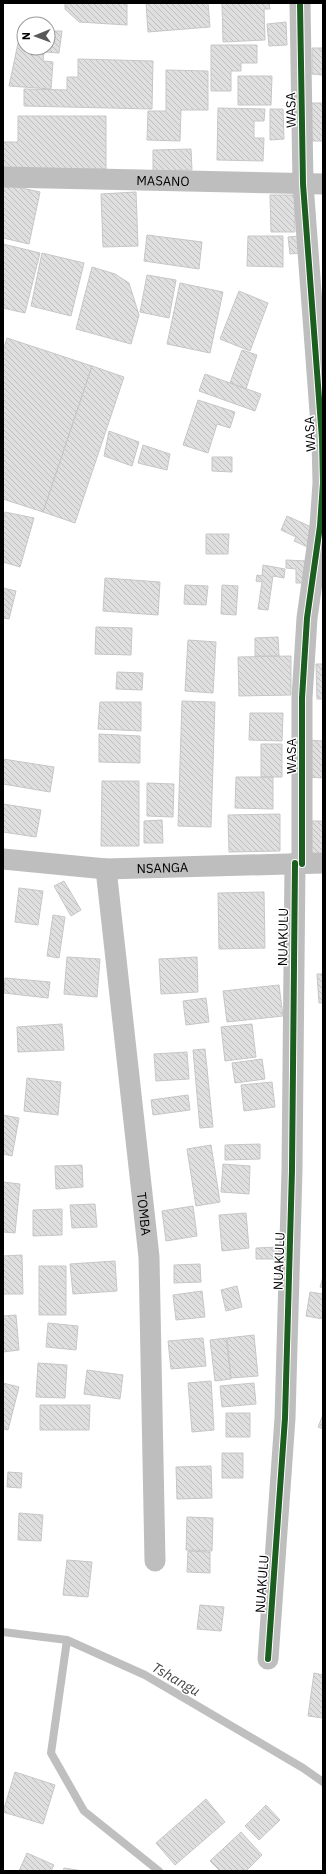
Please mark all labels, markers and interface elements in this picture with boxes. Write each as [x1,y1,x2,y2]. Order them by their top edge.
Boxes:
north arrow [16,16,56,56]
text: N [19,32,33,40]
street label: WASA [282,91,300,128]
street label: MASANO [136,171,190,190]
street label: WASA [301,415,319,452]
street label: WASA [283,737,300,774]
street label: NSANGA [136,858,189,877]
street label: NUAKULU [274,908,292,966]
street label: TOMBA [133,1191,155,1237]
street label: NUAKULU [269,1232,289,1290]
street label: NUAKULU [251,1554,273,1614]
water label: Tshangu [149,1658,203,1700]

